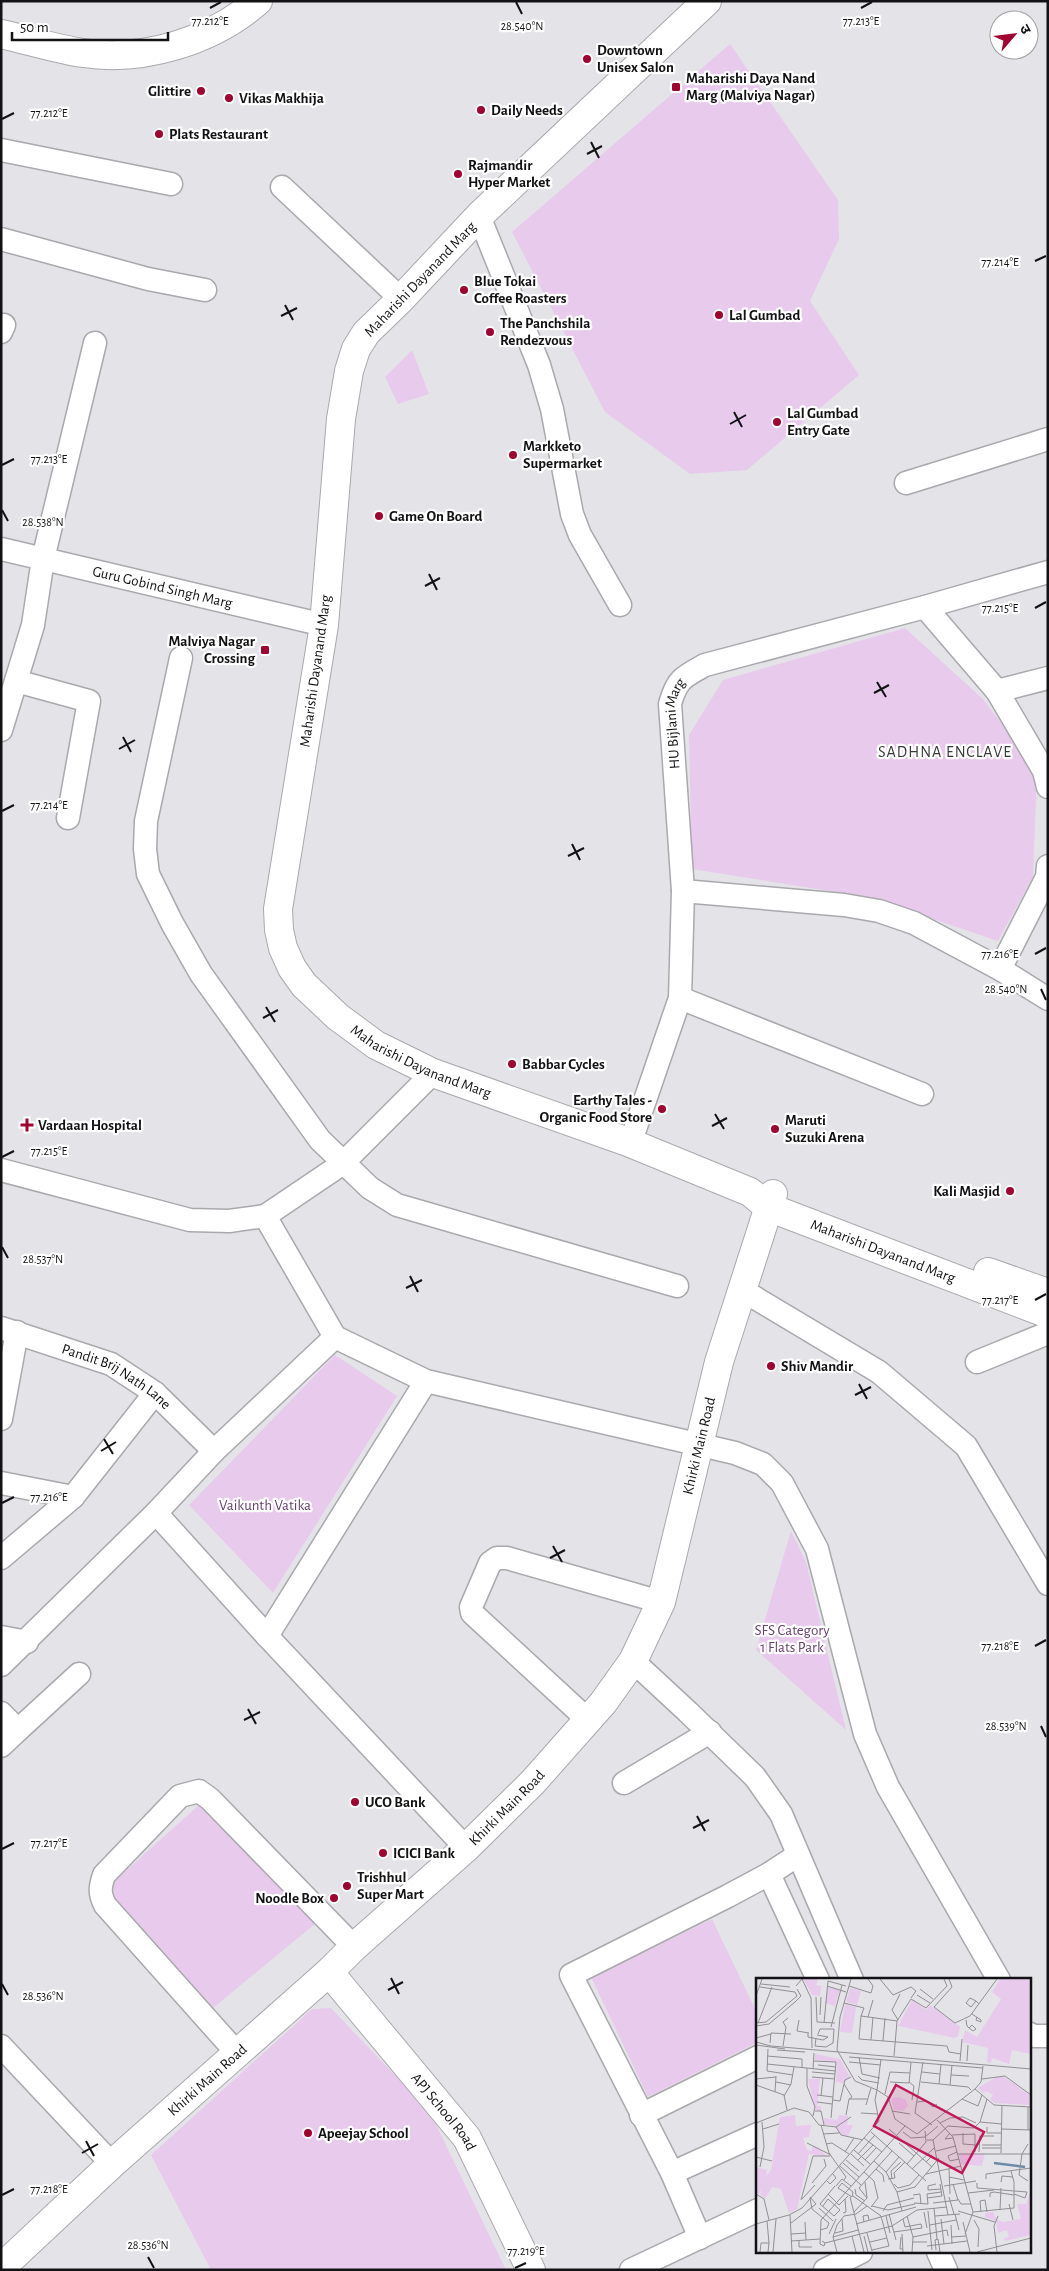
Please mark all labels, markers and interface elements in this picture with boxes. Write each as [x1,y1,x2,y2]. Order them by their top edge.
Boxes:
scale bar [12,10,169,42]
north arrow [989,10,1039,60]
text: 77.212°E [191,15,229,27]
text: 77.213°E [843,15,880,27]
text: 50 m [20,20,49,35]
text: 28.540°N [501,20,543,32]
text: उ [1016,22,1033,37]
place label: Downtown Unisex Salon [597,43,674,75]
marker: Downtown Unisex Salon [581,53,593,65]
place label: Maharishi Daya Nand Marg (Malviya Nagar) [686,71,815,103]
marker: Maharishi Daya Nand Marg (Malviya Nagar) [670,81,682,93]
place label: Glittire [148,84,191,99]
marker: Glittire [195,85,207,97]
place label: Vikas Makhija [239,91,324,106]
marker: Vikas Makhija [223,92,235,104]
place label: Daily Needs [491,103,563,118]
marker: Daily Needs [475,104,487,116]
text: 77.212°E [30,107,68,119]
place label: Plats Restaurant [169,127,268,142]
marker: Plats Restaurant [153,128,165,140]
place label: Rajmandir Hyper Market [468,158,550,190]
marker: Rajmandir Hyper Market [452,168,464,180]
street label: Maharishi Dayanand Marg [362,218,480,340]
text: 77.214°E [981,256,1019,268]
place label: Blue Tokai Coffee Roasters [474,274,567,306]
marker: Blue Tokai Coffee Roasters [458,284,470,296]
place label: Lal Gumbad [729,308,801,323]
marker: Lal Gumbad [713,309,725,321]
place label: The Panchshila Rendezvous [500,316,591,348]
marker: The Panchshila Rendezvous [484,326,496,338]
place label: Lal Gumbad Entry Gate [787,406,859,438]
marker: Lal Gumbad Entry Gate [771,416,783,428]
place label: Markketo Supermarket [523,439,602,471]
marker: Markketo Supermarket [507,449,519,461]
text: 77.213°E [31,453,68,465]
place label: Game On Board [389,509,483,524]
marker: Game On Board [373,510,385,522]
text: 28.538°N [22,516,64,528]
street label: Guru Gobind Singh Marg [91,564,235,611]
street label: Maharishi Dayanand Marg [297,593,334,748]
text: 77.215°E [982,602,1019,614]
place label: Malviya Nagar Crossing [168,634,256,666]
marker: Malviya Nagar Crossing [259,644,271,656]
street label: HU Bijlani Marg [662,674,689,770]
district label: SADHNA ENCLAVE [878,744,1012,760]
text: 77.214°E [30,799,68,811]
text: 77.216°E [981,948,1019,960]
text: 28.540°N [985,983,1027,995]
street label: Maharishi Dayanand Marg [348,1022,494,1101]
place label: Babbar Cycles [522,1057,605,1072]
marker: Babbar Cycles [506,1058,518,1070]
place label: Earthy Tales - Organic Food Store [539,1093,652,1125]
marker: Earthy Tales - Organic Food Store [656,1103,668,1115]
place label: Maruti Suzuki Arena [785,1113,864,1145]
marker: Vardaan Hospital [20,1118,34,1132]
place label: Vardaan Hospital [38,1118,142,1133]
marker: Maruti Suzuki Arena [769,1123,781,1135]
text: 77.215°E [31,1145,68,1157]
place label: Kali Masjid [933,1184,1000,1199]
marker: Kali Masjid [1004,1185,1016,1197]
street label: Maharishi Dayanand Marg [808,1217,958,1286]
text: 28.537°N [23,1253,63,1265]
text: 77.217°E [982,1294,1019,1306]
street label: Pandit Brij Nath Lane [60,1341,174,1412]
place label: Shiv Mandir [781,1359,854,1374]
marker: Shiv Mandir [765,1360,777,1372]
street label: Khirki Main Road [680,1395,718,1496]
text: 77.216°E [30,1491,68,1503]
park label: Vaikunth Vatika [219,1498,311,1513]
park label: SFS Category 1 Flats Park [754,1623,830,1655]
text: 77.218°E [981,1640,1019,1652]
text: 28.539°N [985,1720,1027,1732]
street label: Khirki Main Road [466,1767,548,1849]
place label: UCO Bank [365,1795,426,1810]
marker: UCO Bank [349,1796,361,1808]
text: 77.217°E [31,1837,68,1849]
place label: ICICI Bank [393,1846,456,1861]
marker: ICICI Bank [377,1847,389,1859]
place label: Trishhul Super Mart [357,1870,424,1902]
marker: Trishhul Super Mart [341,1880,353,1892]
place label: Noodle Box [255,1891,324,1906]
marker: Noodle Box [328,1892,340,1904]
inset map [756,1978,1032,2254]
text: 28.536°N [22,1990,64,2002]
street label: Khirki Main Road [165,2041,250,2119]
street label: APJ School Road [408,2070,479,2153]
place label: Apeejay School [318,2126,409,2141]
marker: Apeejay School [302,2127,314,2139]
text: 77.218°E [30,2183,68,2195]
text: 28.536°N [127,2239,169,2251]
text: 77.219°E [507,2245,545,2257]

